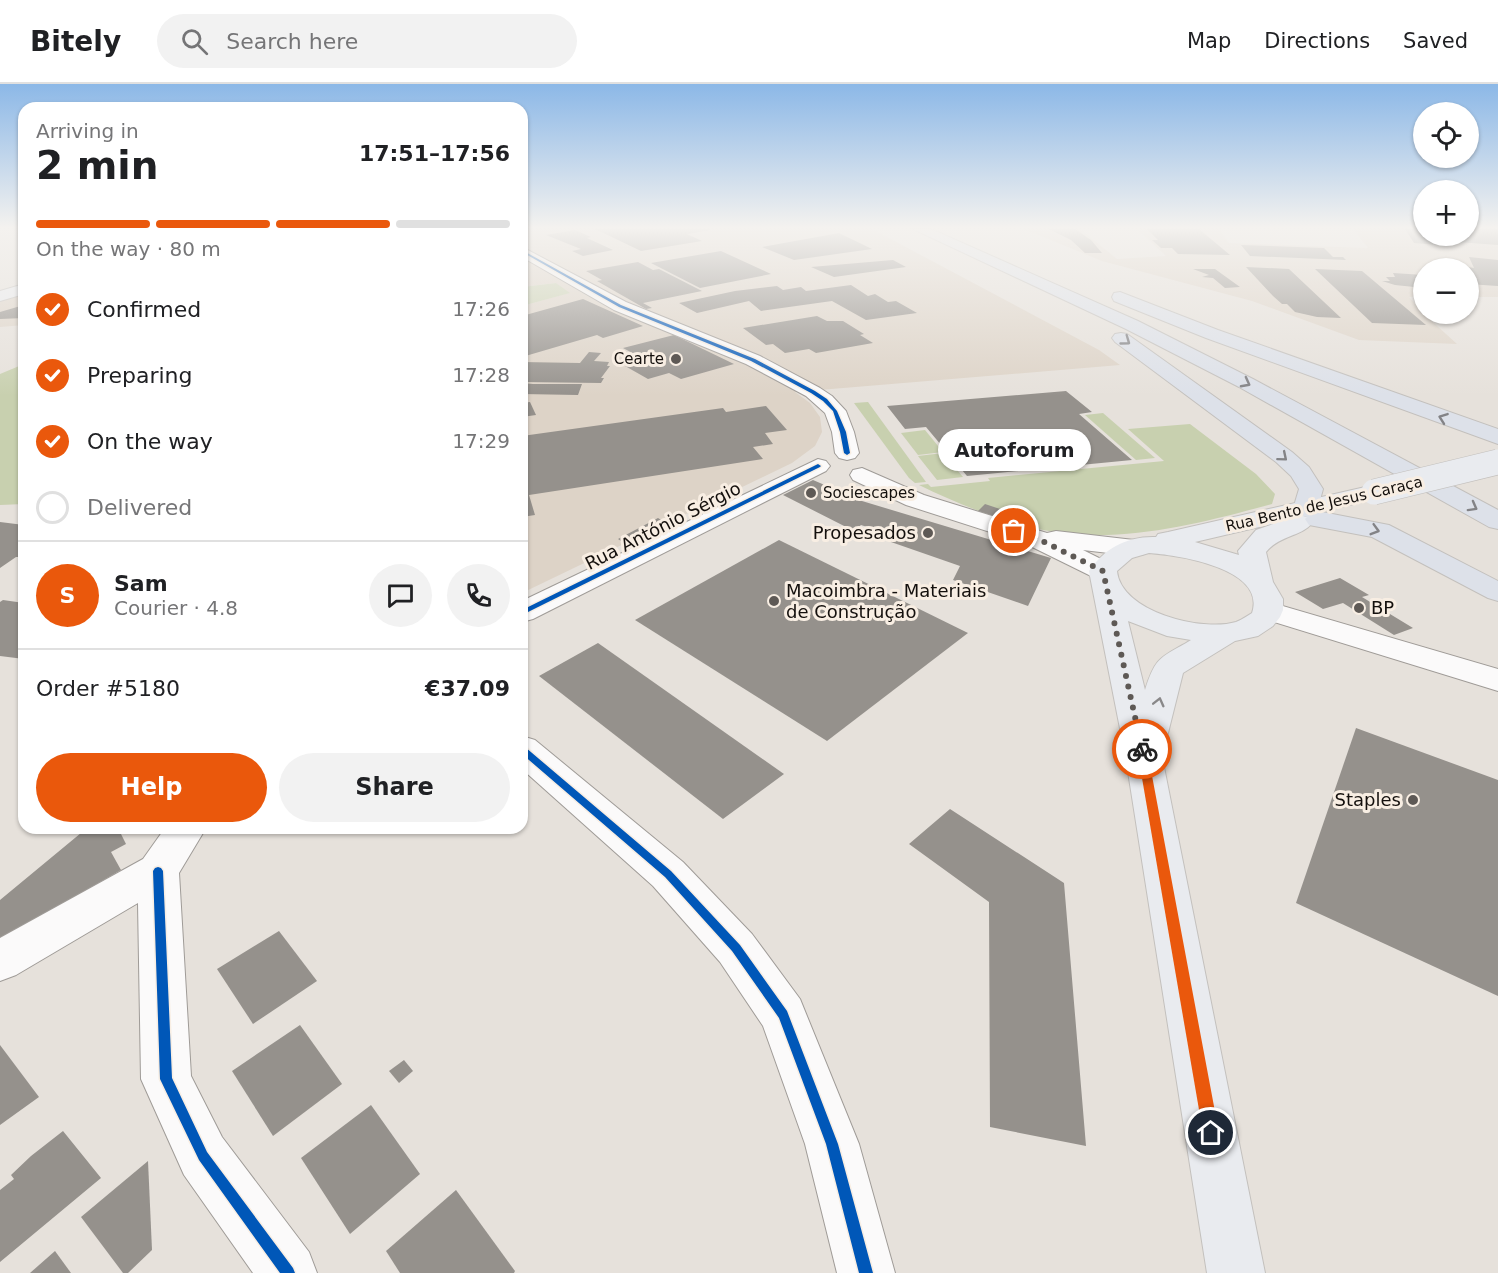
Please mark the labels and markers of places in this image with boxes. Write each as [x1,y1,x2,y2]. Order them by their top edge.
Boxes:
place label: Cearte [614,350,664,368]
marker: Cearte [669,352,683,366]
callout: Autoforum [938,429,1090,471]
place label: Sociescapes [823,484,915,502]
marker: Sociescapes [804,486,818,500]
pin [988,505,1039,556]
place label: Propesados [813,522,916,543]
marker: Propesados [921,526,935,540]
place label: Macoimbra - Materiais de Construção [786,580,986,622]
marker: Macoimbra - Materiais de Construção [767,594,781,608]
place label: BP [1371,597,1394,618]
marker: BP [1352,601,1366,615]
place label: Staples [1335,789,1401,810]
marker: Staples [1406,793,1420,807]
pin [1185,1107,1236,1158]

